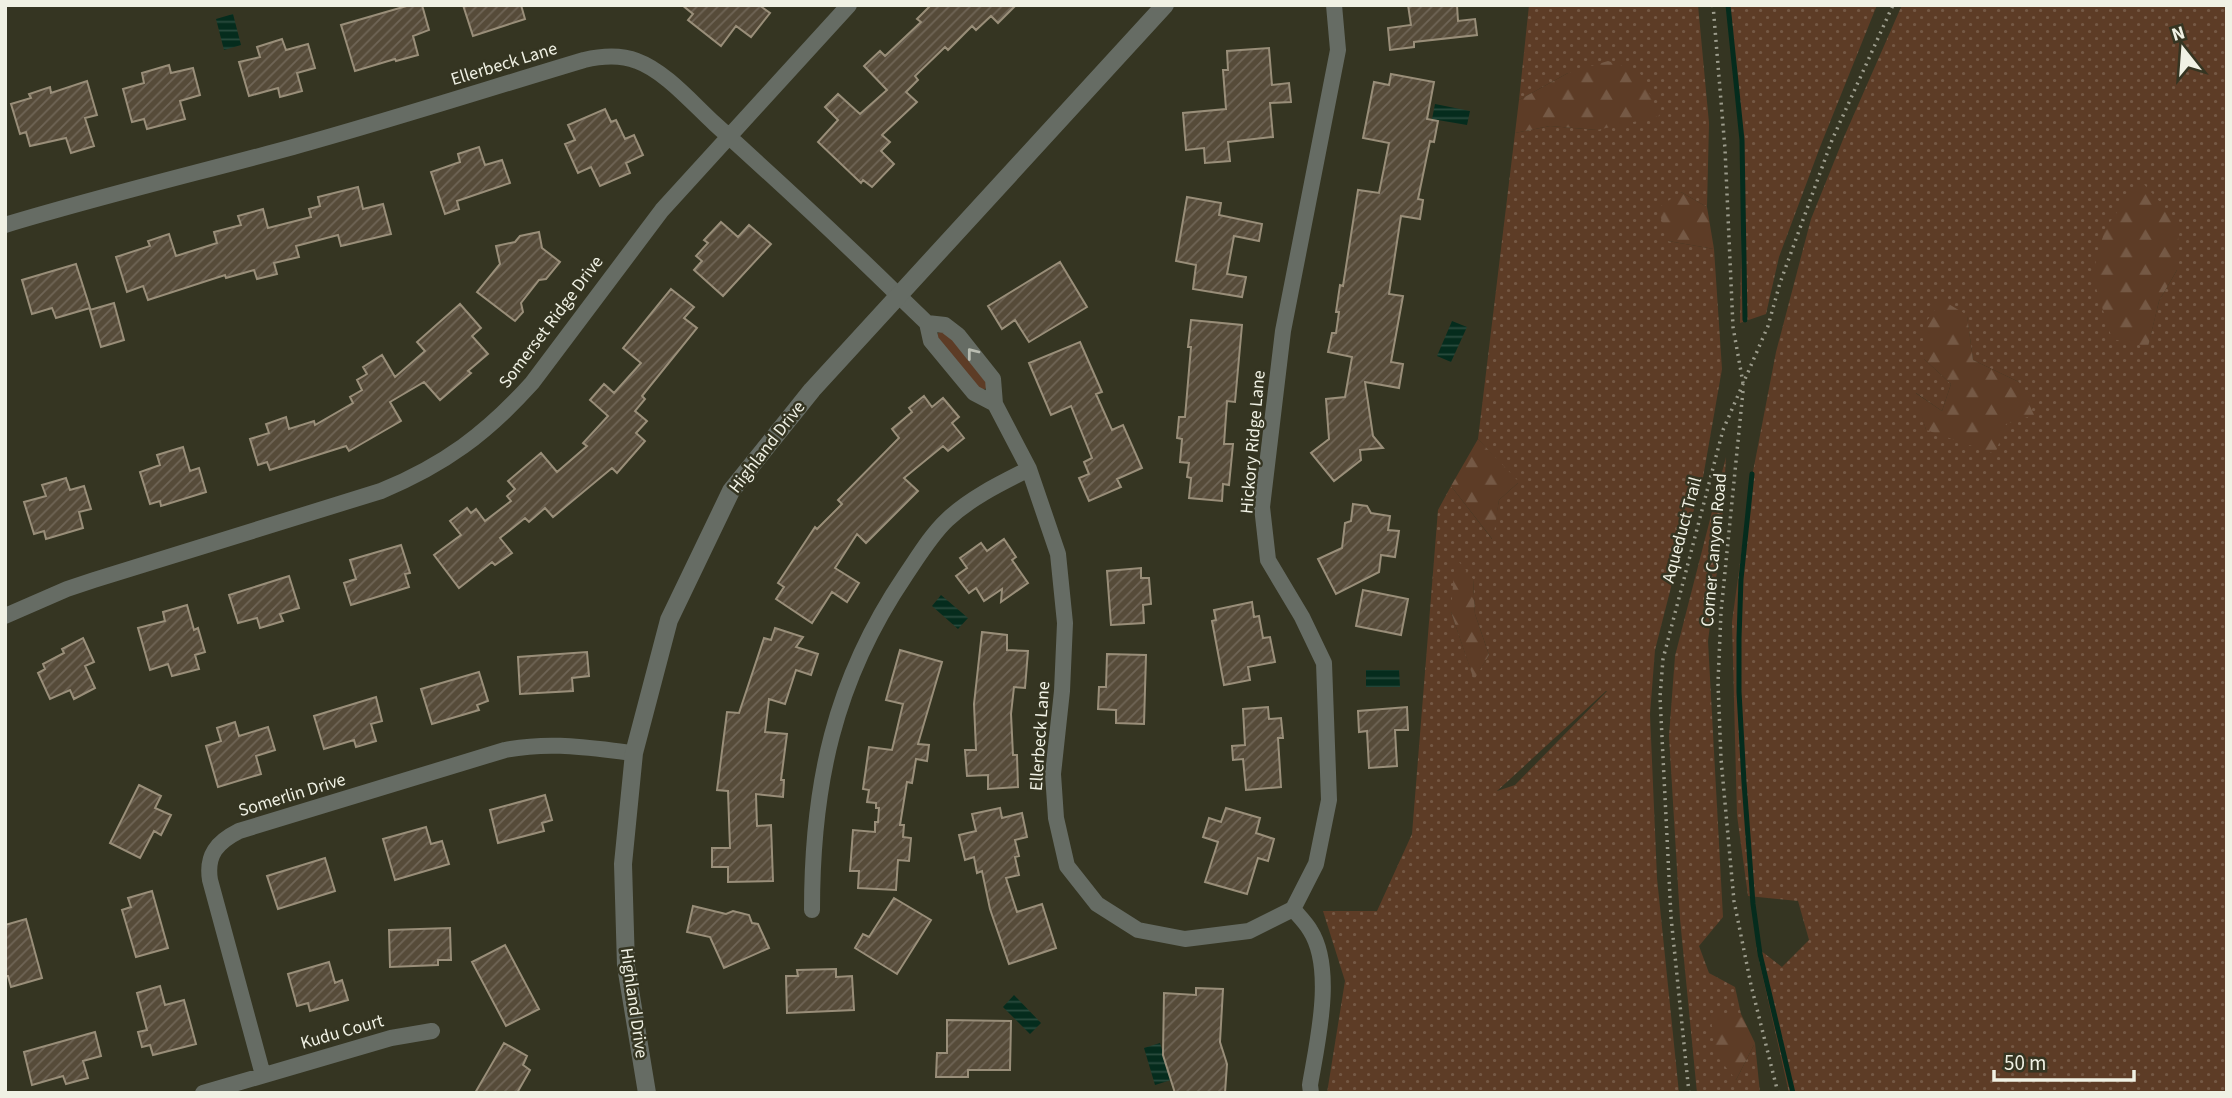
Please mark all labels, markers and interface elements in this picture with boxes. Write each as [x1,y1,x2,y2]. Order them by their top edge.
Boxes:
north arrow [2148,14,2218,84]
text: N [2168,19,2188,49]
street label: Ellerbeck Lane [448,36,560,92]
street label: Somerset Ridge Drive [493,250,609,394]
one-way arrow [968,349,980,362]
street label: Hickory Ridge Lane [1234,369,1272,515]
street label: Highland Drive [723,395,811,498]
street label: Corner Canyon Road [1695,472,1733,628]
street label: Aqueduct Trail [1656,474,1708,586]
street label: Ellerbeck Lane [1024,680,1056,792]
street label: Somerlin Drive [235,767,349,823]
street label: Highland Drive [614,946,654,1060]
street label: Kudu Court [297,1008,387,1056]
scale bar [1994,1038,2134,1082]
text: 50 m [2004,1048,2046,1078]

